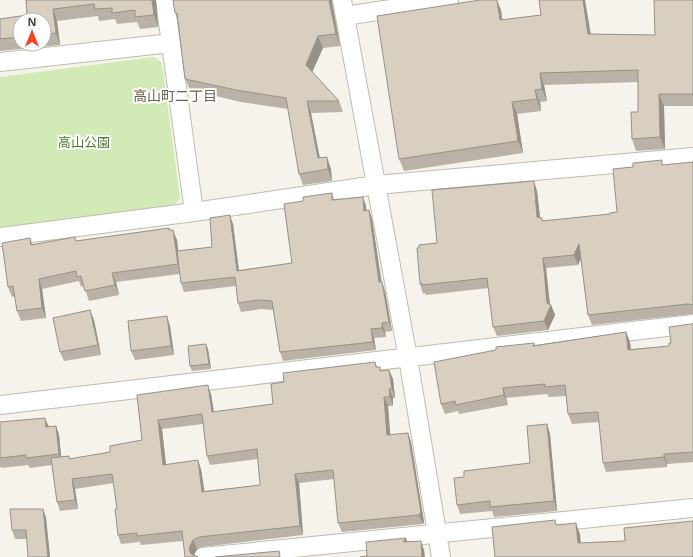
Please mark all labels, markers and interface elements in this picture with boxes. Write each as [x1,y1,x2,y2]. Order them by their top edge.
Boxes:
north arrow [12,12,52,52]
text: N [28,14,36,29]
district label: 高山町二丁目 [133,86,217,105]
park label: 高山公園 [58,133,110,151]

